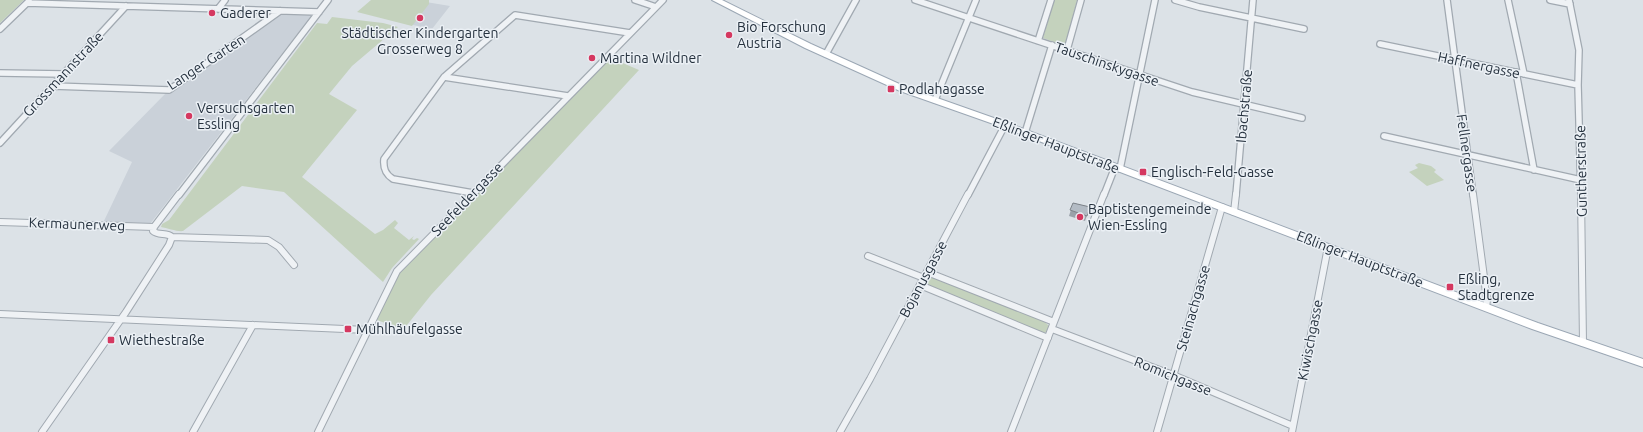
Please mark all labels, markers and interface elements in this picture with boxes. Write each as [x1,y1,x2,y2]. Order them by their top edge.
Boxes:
place label: Gaderer [220,5,271,21]
marker: Gaderer [207,8,217,18]
marker: Städtischer Kindergarten Grosserweg 8 [415,13,425,23]
place label: Bio Forschung Austria [737,19,826,51]
place label: Städtischer Kindergarten Grosserweg 8 [341,25,499,57]
street label: Grossmannstraße [19,28,107,120]
marker: Bio Forschung Austria [724,30,734,40]
street label: Langer Garten [164,31,248,93]
street label: Tauschinskygasse [1053,39,1161,89]
street label: Haffnergasse [1436,48,1522,82]
place label: Martina Wildner [600,50,702,66]
marker: Martina Wildner [587,53,597,63]
street label: Ibachstraße [1233,69,1255,143]
place label: Podlahagasse [899,81,985,97]
marker: Podlahagasse [886,84,896,94]
place label: Versuchsgarten Essling [197,100,295,132]
marker: Versuchsgarten Essling [184,111,194,121]
street label: Eßlinger Hauptstraße [990,113,1122,177]
street label: Fellnergasse [1454,113,1480,193]
street label: Guntherstraße [1572,125,1590,217]
street label: Seefeldergasse [428,159,506,239]
place label: Englisch-Feld-Gasse [1151,164,1274,180]
marker: Englisch-Feld-Gasse [1138,167,1148,177]
place label: Baptistengemeinde Wien-Essling [1088,201,1211,233]
marker: Baptistengemeinde Wien-Essling [1075,212,1085,222]
street label: Kermaunerweg [28,214,126,234]
street label: Eßlinger Hauptstraße [1294,227,1426,291]
street label: Bojanusgasse [896,238,950,320]
street label: Steinachgasse [1173,263,1213,353]
place label: Eßling, Stadtgrenze [1458,271,1535,303]
marker: Eßling, Stadtgrenze [1445,282,1455,292]
street label: Kiwischgasse [1294,298,1326,382]
place label: Mühlhäufelgasse [356,321,463,337]
marker: Mühlhäufelgasse [343,324,353,334]
place label: Wiethestraße [119,332,205,348]
marker: Wiethestraße [106,335,116,345]
street label: Romichgasse [1132,353,1214,399]

